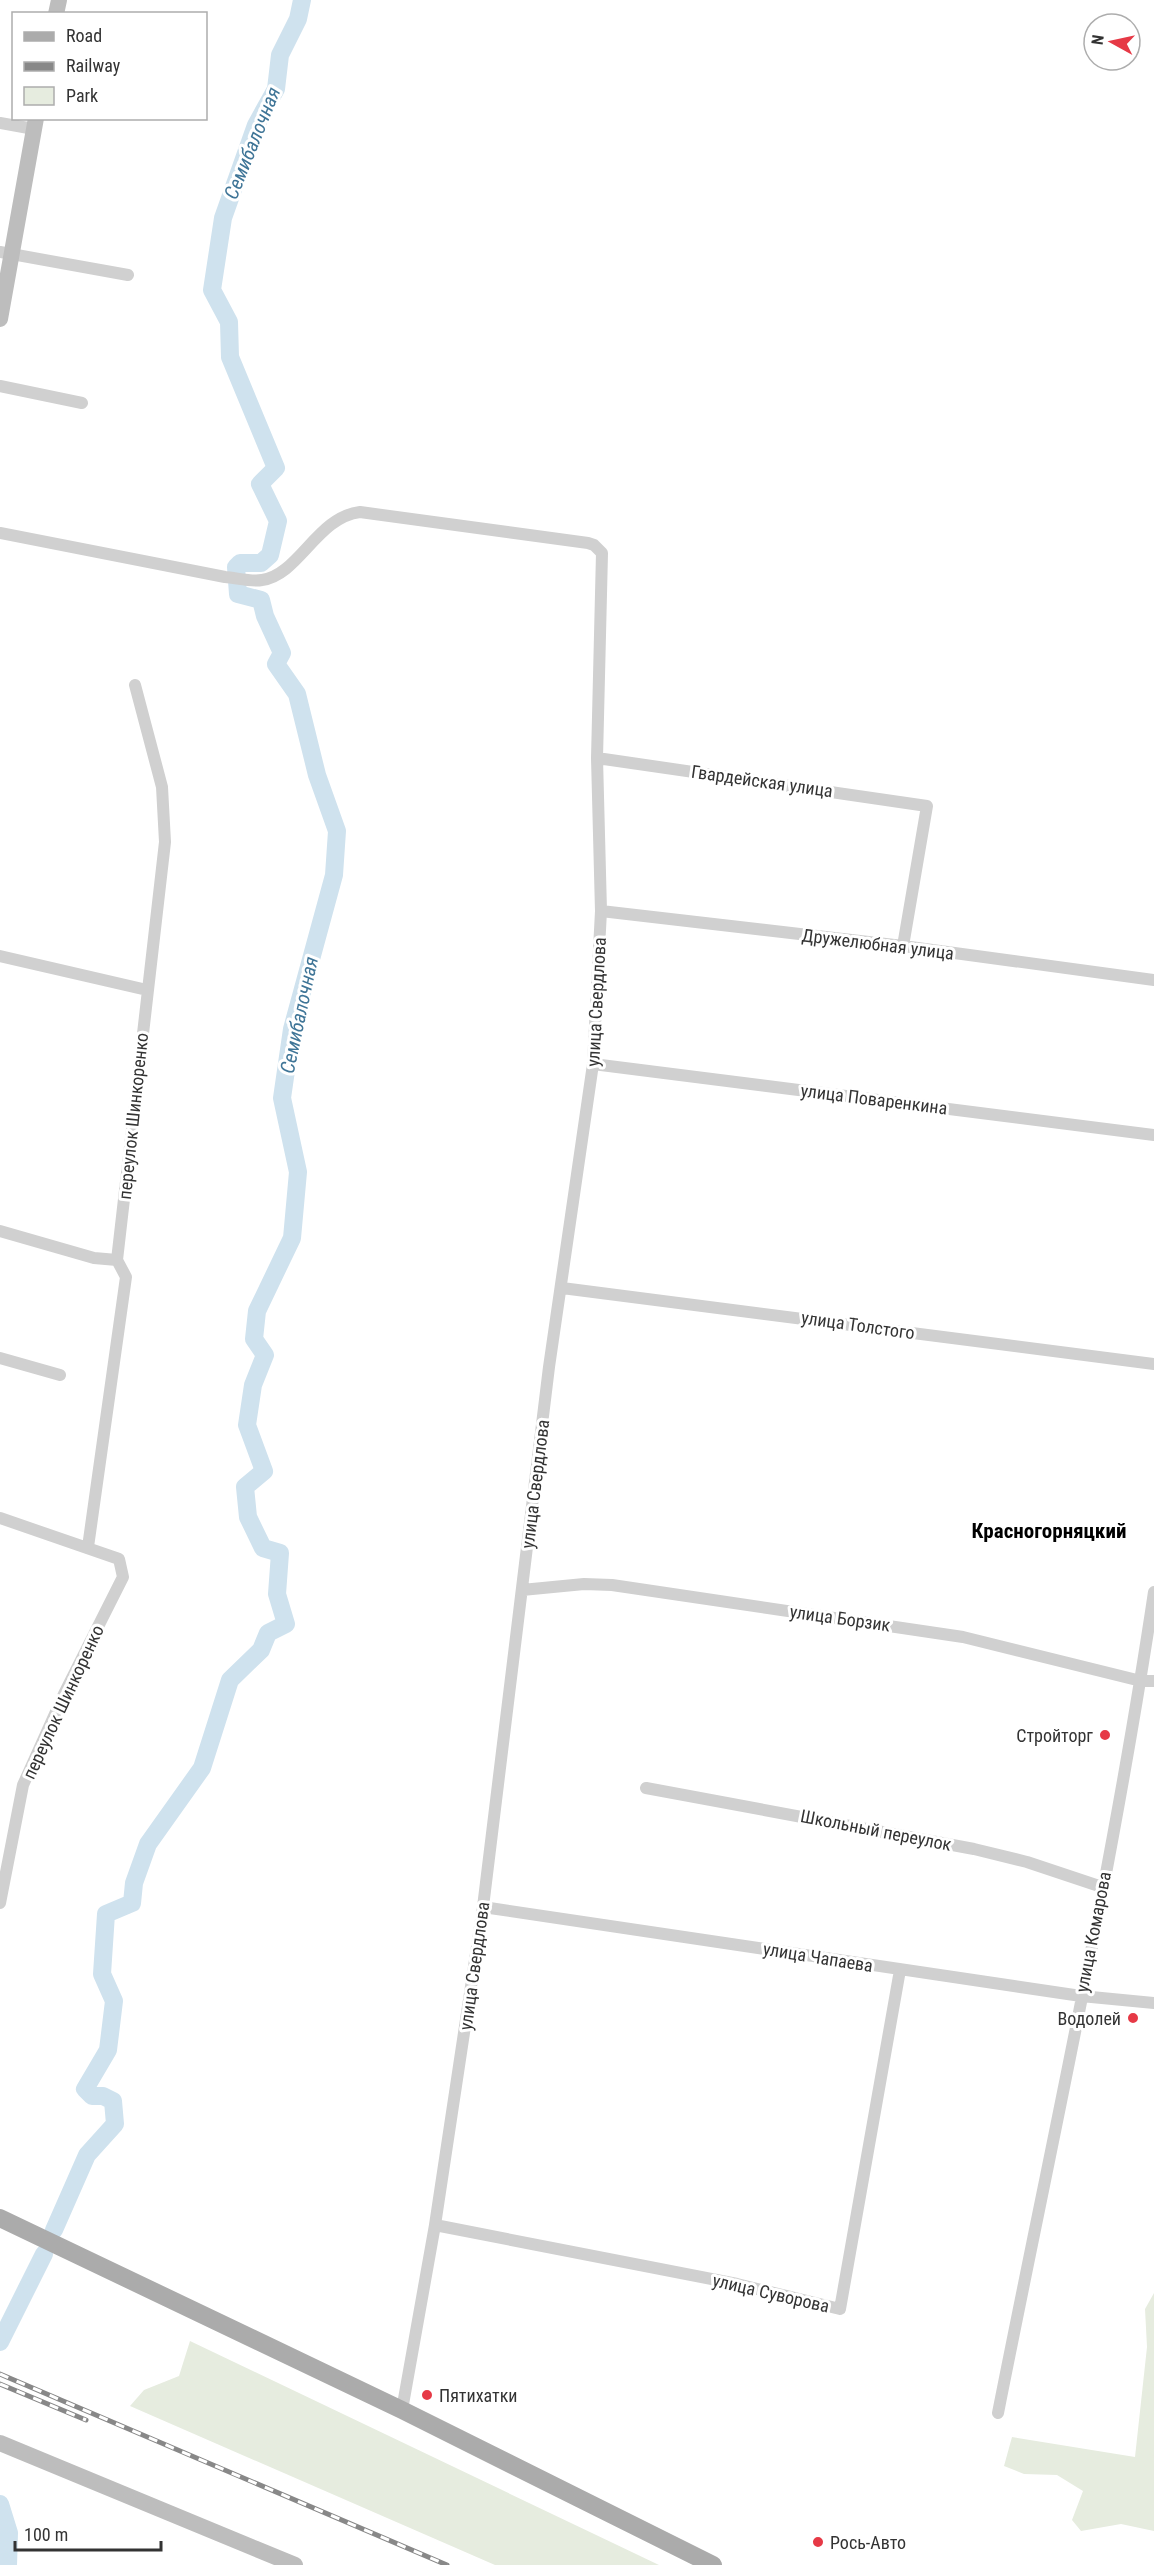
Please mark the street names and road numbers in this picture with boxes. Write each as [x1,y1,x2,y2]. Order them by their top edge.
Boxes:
street label: Гвардейская улица [690,761,834,801]
street label: Дружелюбная улица [801,924,955,964]
street label: улица Свердлова [582,937,610,1067]
street label: переулок Шинкоренко [114,1032,152,1200]
street label: улица Поваренкина [799,1080,949,1118]
street label: улица Толстого [800,1307,916,1343]
street label: улица Свердлова [517,1418,553,1550]
street label: улица Борзик [788,1601,892,1635]
street label: переулок Шинкоренко [18,1622,108,1782]
street label: Школьный переулок [799,1805,954,1855]
street label: улица Комарова [1071,1870,1115,1994]
street label: улица Свердлова [455,1900,493,2032]
street label: улица Чапаева [762,1938,874,1976]
street label: улица Суворова [711,2269,831,2317]

